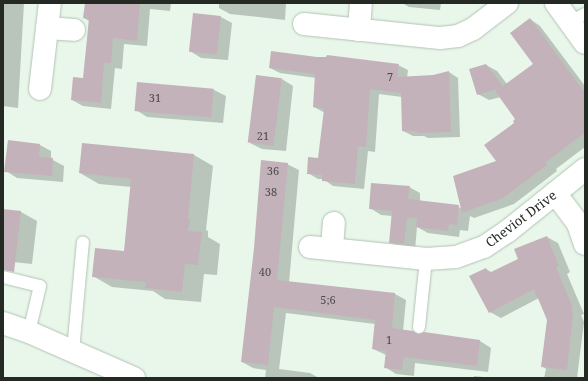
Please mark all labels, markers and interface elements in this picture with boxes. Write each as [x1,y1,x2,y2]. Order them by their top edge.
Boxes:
house number: 7 [387,70,393,84]
house number: 31 [149,91,161,105]
house number: 21 [257,129,269,143]
house number: 36 [267,164,279,178]
house number: 38 [265,185,277,199]
street label: Cheviot Drive [483,187,559,251]
house number: 40 [259,265,271,279]
house number: 5;6 [320,293,336,307]
house number: 1 [386,333,392,347]

